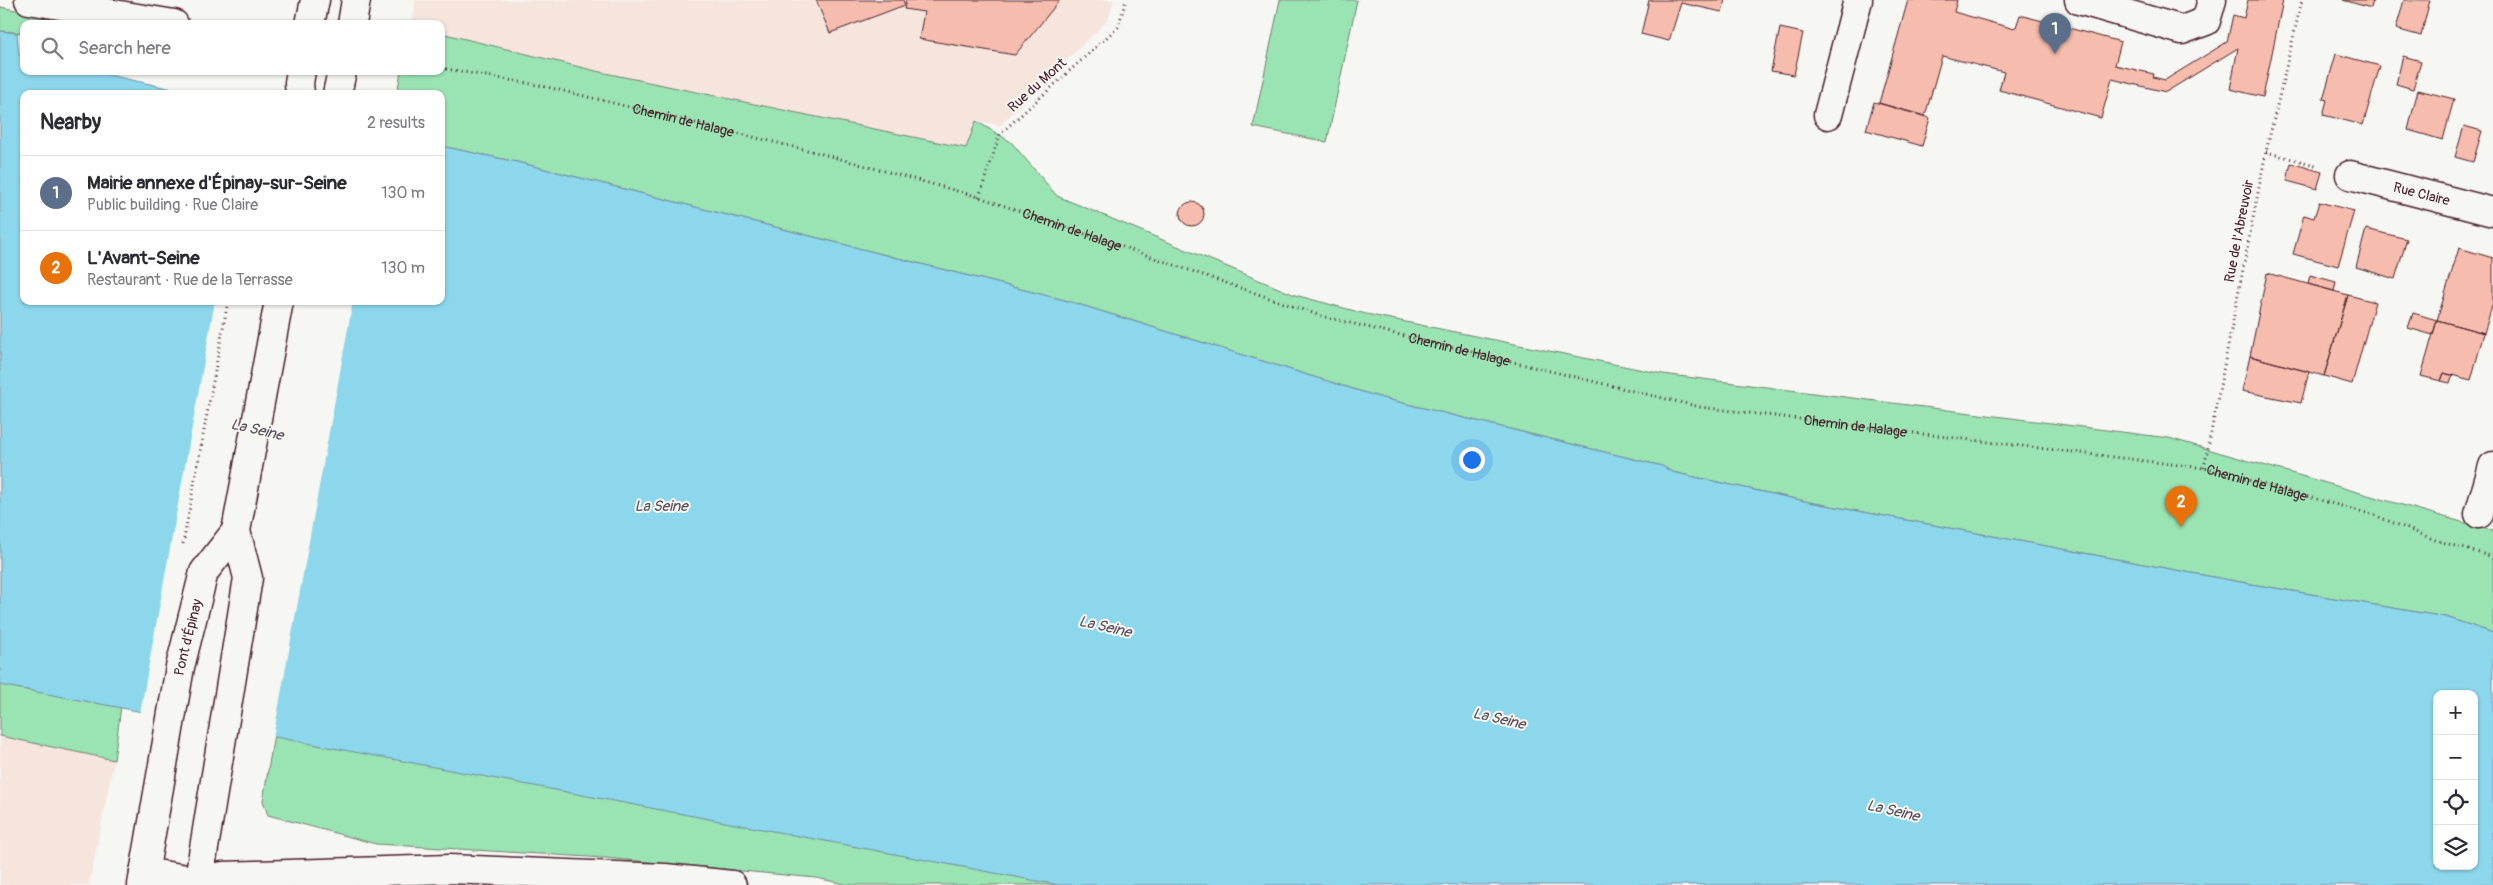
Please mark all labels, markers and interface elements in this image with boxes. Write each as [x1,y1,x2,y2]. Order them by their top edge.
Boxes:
pin: 1 [2039,13,2071,54]
search box [20,20,445,75]
icon: search [38,34,66,62]
text: Search here [78,36,171,60]
street label: Rue du Mont [1004,54,1070,116]
street label: Chemin de Halage [631,100,736,141]
text: Nearby [40,109,101,136]
text: 2 results [367,113,425,133]
text: Mairie annexe d'Épinay-sur-Seine [87,171,347,195]
street label: Rue de l'Abreuvoir [2221,178,2257,284]
street label: Rue Claire [2392,178,2452,209]
text: 1 [53,183,59,203]
text: 130 m [381,183,425,203]
text: Public building · Rue Claire [87,195,258,215]
street label: Chemin de Halage [1020,204,1124,254]
text: L'Avant-Seine [87,246,200,270]
text: 2 [52,258,60,278]
text: 130 m [381,258,425,278]
text: Restaurant · Rue de la Terrasse [87,270,293,290]
street label: Chemin de Halage [1407,329,1512,370]
street label: Chemin de Halage [1803,411,1908,441]
water label: La Seine [229,415,287,446]
your location [1459,447,1485,473]
street label: Chemin de Halage [2205,461,2309,505]
pin: 2 [2165,486,2197,527]
water label: La Seine [634,497,689,516]
street label: Pont d'Épinay [170,597,205,677]
water label: La Seine [1077,612,1135,643]
map controls [2433,690,2478,870]
button: + [2433,690,2478,735]
water label: La Seine [1471,704,1529,735]
button: − [2433,735,2478,780]
button: locate [2433,780,2478,825]
water label: La Seine [1865,796,1923,827]
button: layers [2433,825,2478,870]

